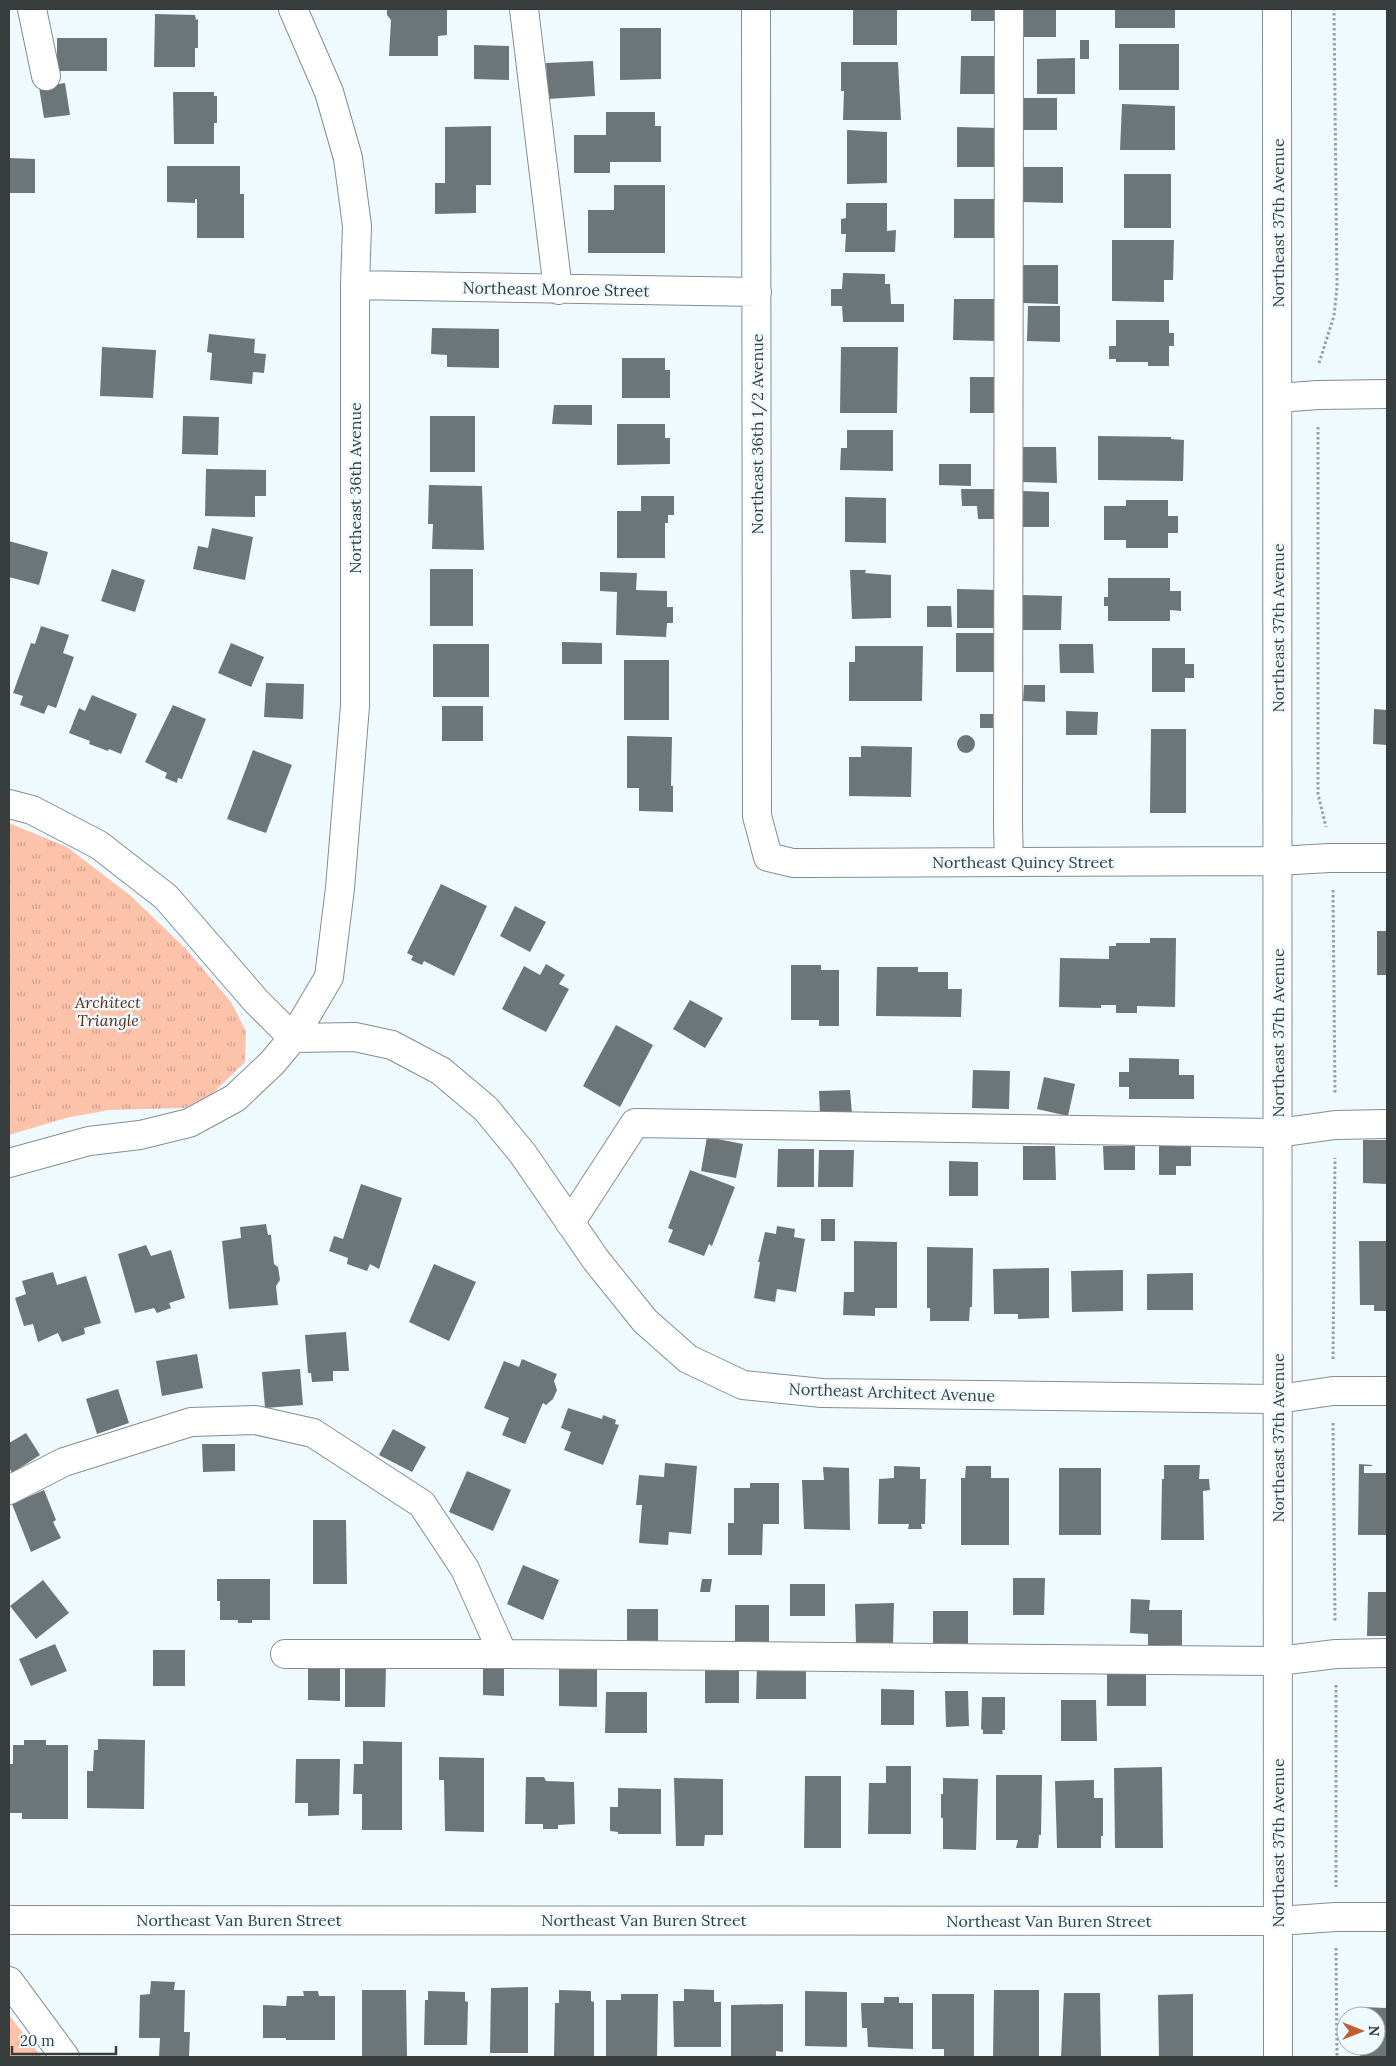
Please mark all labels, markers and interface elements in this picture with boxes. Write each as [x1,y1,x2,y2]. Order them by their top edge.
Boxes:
street label: Northeast 37th Avenue [1268,138,1288,308]
street label: Northeast Monroe Street [462,277,650,301]
street label: Northeast 36th 1/2 Avenue [747,333,768,534]
street label: Northeast 36th Avenue [345,402,365,574]
street label: Northeast 37th Avenue [1268,543,1288,713]
street label: Northeast Quincy Street [932,852,1115,872]
street label: Northeast 37th Avenue [1268,948,1288,1118]
park label: Architect Triangle [74,992,141,1030]
street label: Northeast 37th Avenue [1268,1353,1288,1523]
street label: Northeast Architect Avenue [788,1378,996,1406]
street label: Northeast 37th Avenue [1268,1758,1288,1928]
street label: Northeast Van Buren Street [136,1910,342,1930]
street label: Northeast Van Buren Street [541,1910,747,1930]
street label: Northeast Van Buren Street [946,1911,1152,1931]
north arrow [1336,2006,1386,2056]
scale bar [12,2024,116,2056]
text: N [1365,2026,1383,2037]
text: 20 m [20,2031,55,2050]

